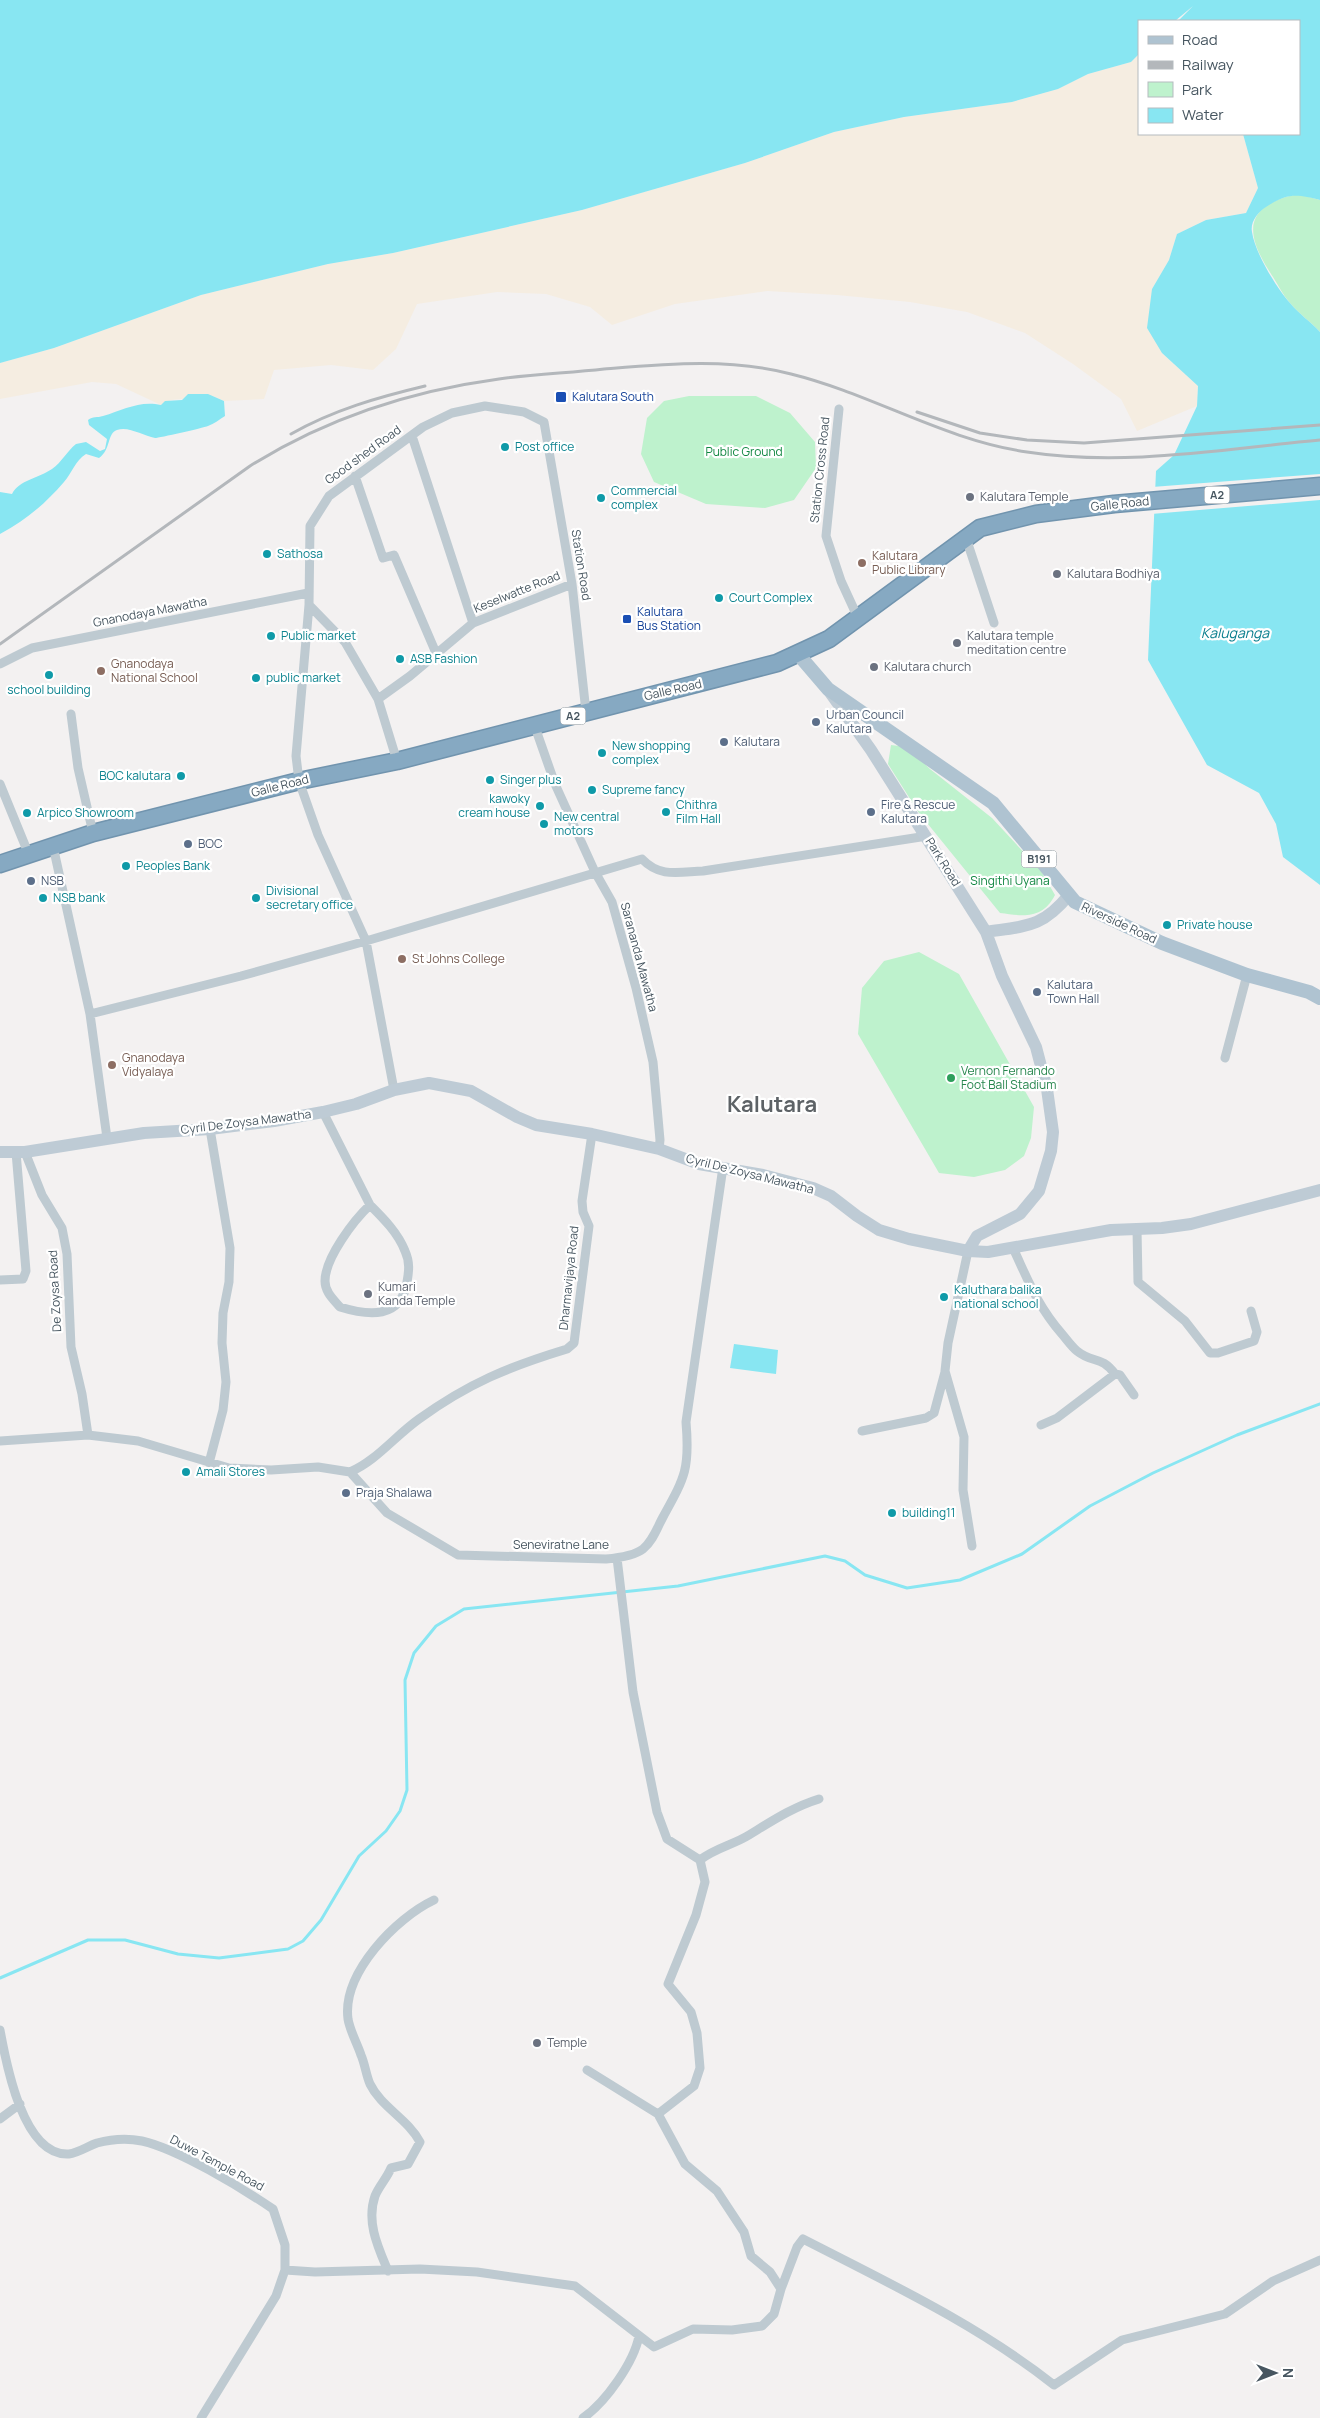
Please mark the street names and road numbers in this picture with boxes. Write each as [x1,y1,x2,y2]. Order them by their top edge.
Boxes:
street label: Station Cross Road [805,416,834,524]
street label: Good shed Road [321,421,404,488]
road number: A2 [1204,486,1230,504]
street label: Galle Road [1090,492,1150,515]
street label: Station Road [568,528,595,602]
street label: Keselwatte Road [471,566,563,617]
street label: Gnanodaya Mawatha [92,592,208,631]
street label: Galle Road [642,675,703,704]
road number: A2 [560,708,586,724]
street label: Galle Road [249,770,310,801]
street label: Park Road [922,834,965,889]
road number: B191 [1022,851,1056,868]
street label: Riverside Road [1079,898,1160,947]
street label: Sarananda Mawatha [617,900,662,1013]
street label: Cyril De Zoysa Mawatha [180,1105,312,1138]
street label: Cyril De Zoysa Mawatha [684,1149,816,1198]
street label: Dharmavijaya Road [555,1225,582,1331]
street label: De Zoysa Road [44,1250,65,1332]
street label: Seneviratne Lane [513,1536,609,1553]
street label: Duwe Temple Road [167,2131,267,2195]

